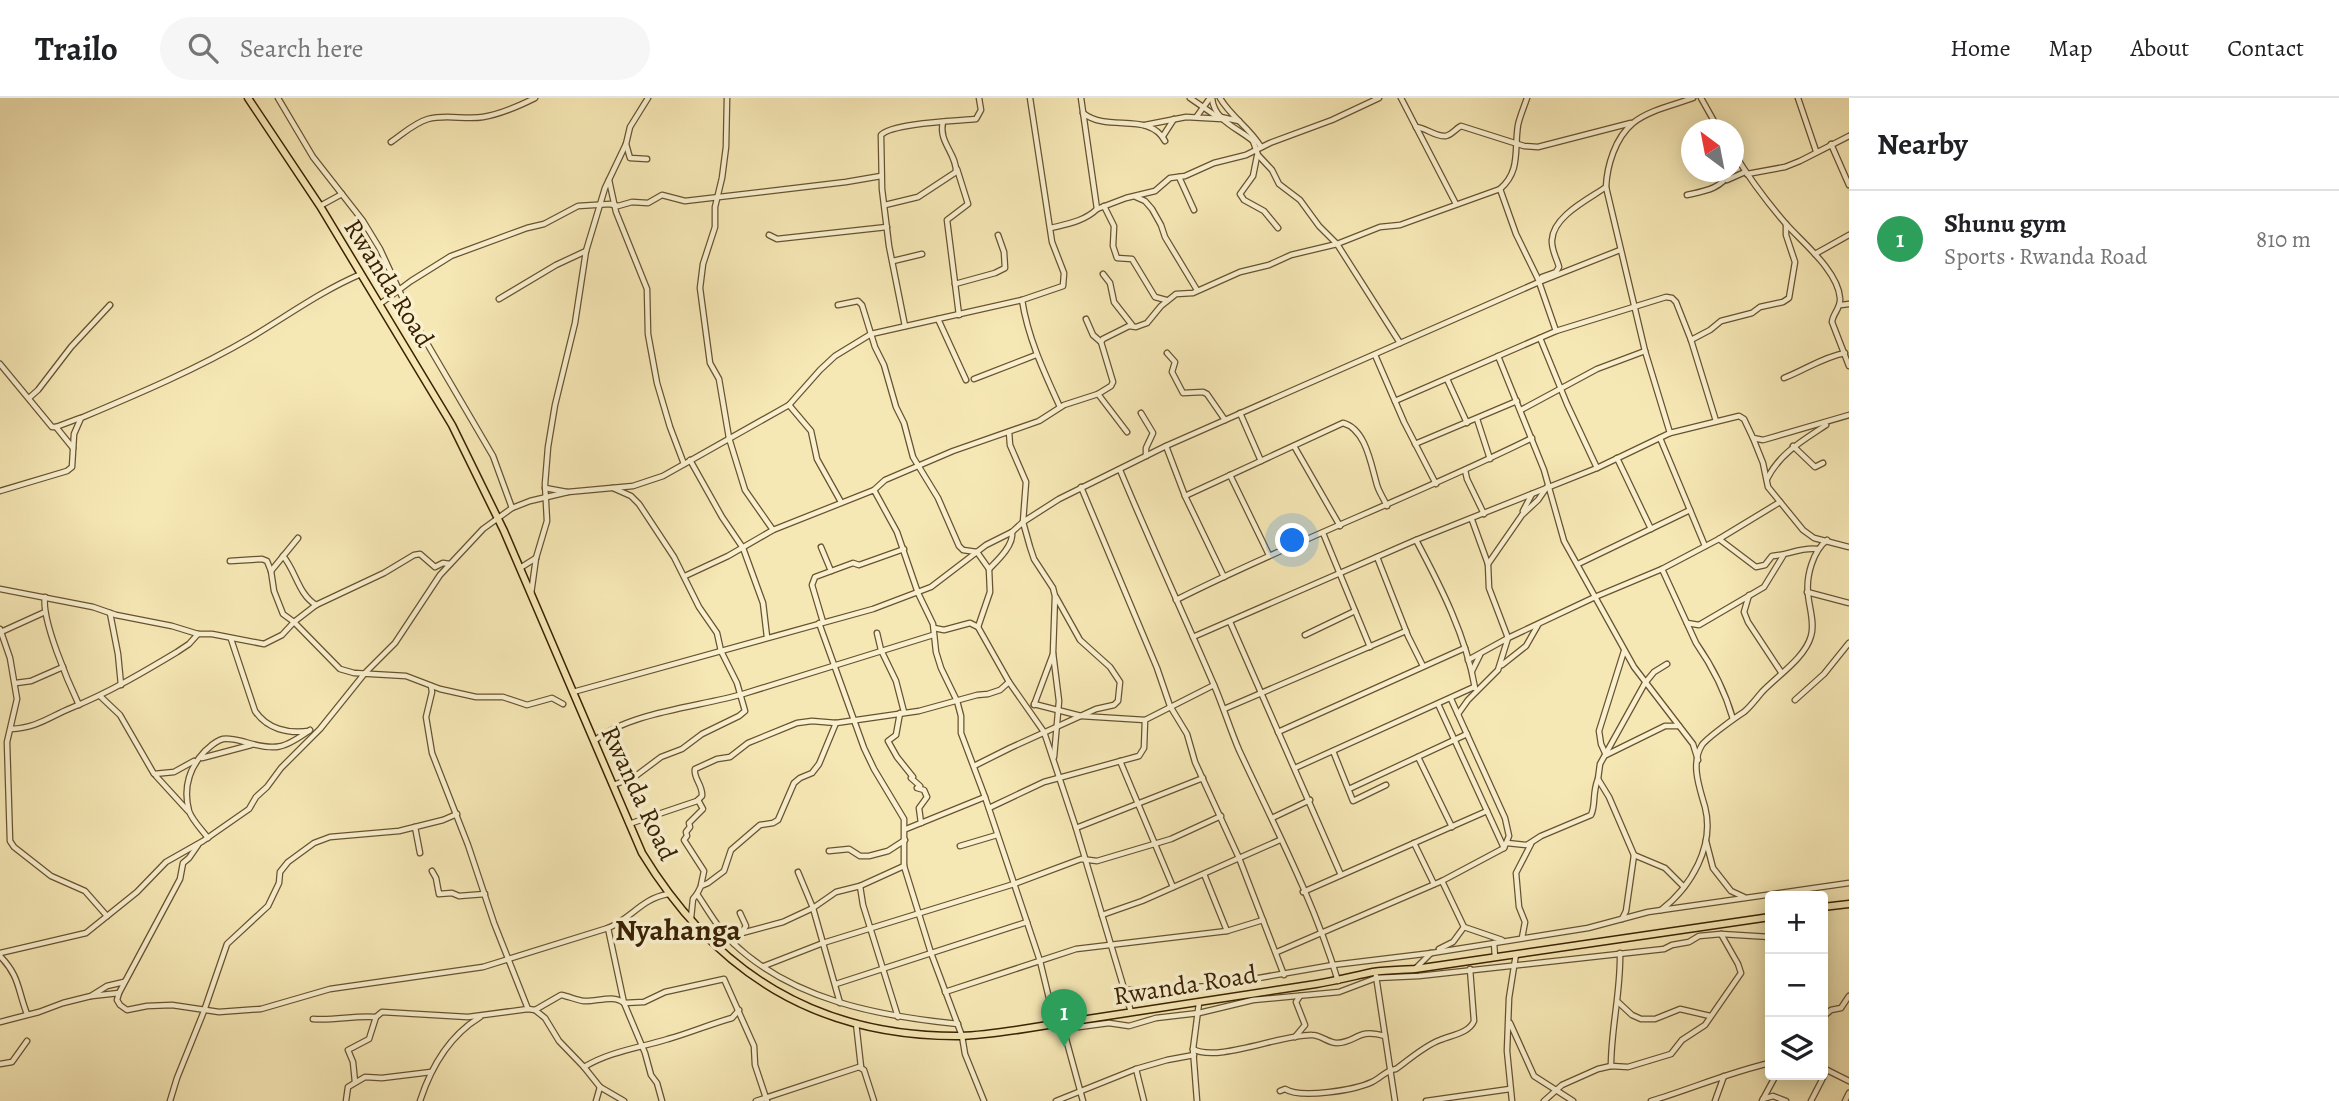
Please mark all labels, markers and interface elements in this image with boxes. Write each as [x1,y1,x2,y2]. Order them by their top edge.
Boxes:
search box [160,17,650,80]
text: Trailo [35,26,118,71]
icon: search [184,29,222,67]
text: Search here [240,31,364,66]
text: Home [1950,32,2011,64]
text: Map [2049,32,2093,64]
text: About [2131,32,2189,64]
text: Contact [2227,32,2304,64]
north arrow [1681,119,1744,182]
text: Nearby [1877,124,1968,164]
text: Shunu gym [1944,206,2067,241]
street label: Rwanda Road [336,212,442,354]
text: 1 [1896,224,1904,255]
text: 810 m [2256,224,2311,255]
text: Sports · Rwanda Road [1944,241,2147,272]
your location [1275,523,1309,557]
street label: Rwanda Road [592,720,686,866]
map controls [1765,891,1828,1080]
button: + [1765,891,1828,954]
district label: Nyahanga [615,910,742,950]
button: − [1765,954,1828,1017]
street label: Rwanda Road [1111,956,1259,1014]
pin: 1 [1041,989,1087,1047]
button: layers [1765,1017,1828,1080]

